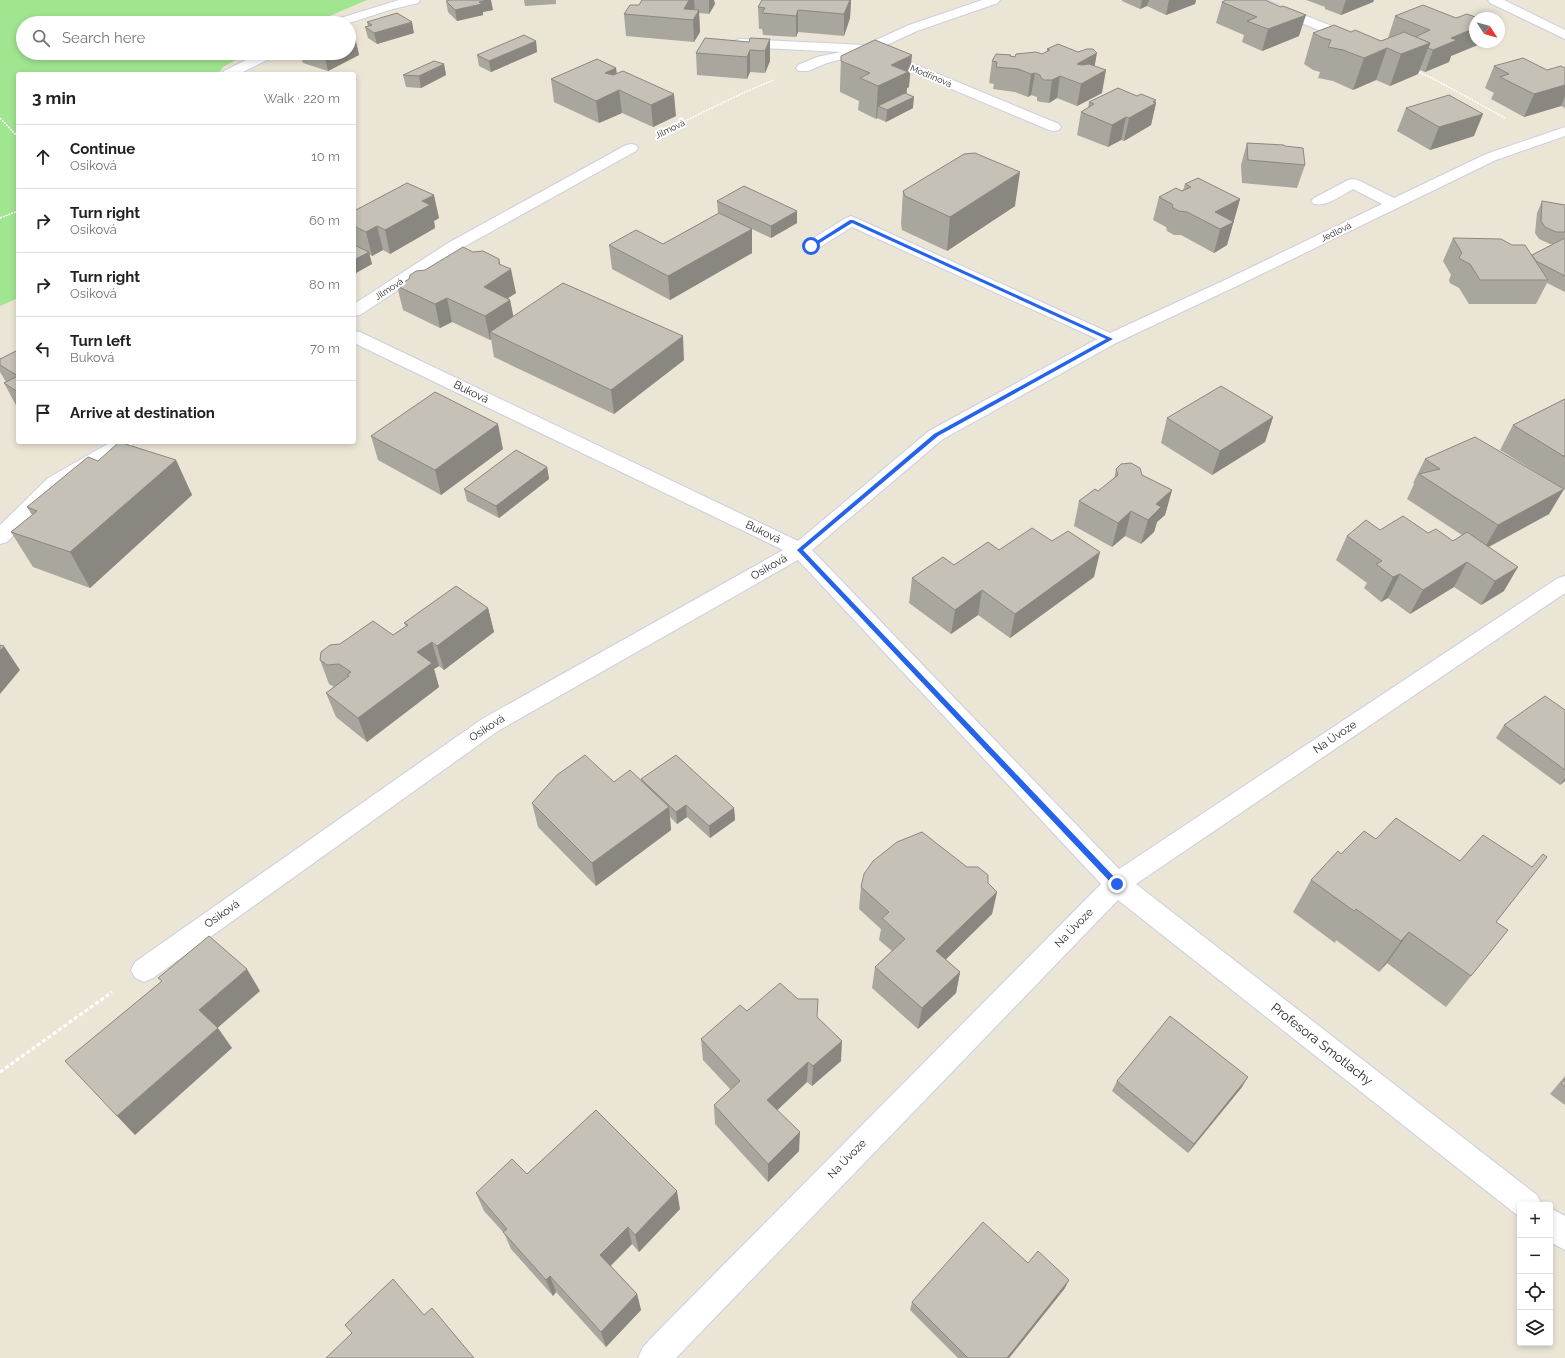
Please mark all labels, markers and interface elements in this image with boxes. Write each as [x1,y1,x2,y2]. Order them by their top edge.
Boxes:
north arrow [1469,12,1505,48]
search box [16,16,356,60]
icon: search [30,27,52,49]
text: Search here [62,29,145,47]
street label: Modřínová [909,63,953,89]
text: 3 min [32,88,76,108]
text: Walk · 220 m [264,91,340,106]
street label: Jilmová [654,117,687,140]
text: Continue [70,140,135,158]
icon: ahead [32,146,54,168]
text: 10 m [311,149,340,164]
text: Osiková [70,158,117,173]
text: Turn right [70,204,140,222]
icon: right [32,210,54,232]
text: 60 m [309,213,340,228]
street label: Jedlová [1319,220,1353,244]
text: Osiková [70,222,117,237]
route start [802,237,820,255]
text: Turn right [70,268,140,286]
icon: right [32,274,54,296]
street label: Jilmová [373,276,405,302]
text: 80 m [309,277,340,292]
text: Osiková [70,286,117,301]
text: Turn left [70,332,131,350]
icon: left [32,338,54,360]
text: 70 m [310,341,340,356]
text: Buková [70,350,114,365]
street label: Buková [451,378,491,406]
icon: arrive [32,402,54,424]
text: Arrive at destination [70,404,215,422]
street label: Buková [743,518,783,546]
street label: Osiková [749,551,789,583]
street label: Osiková [467,712,507,744]
street label: Na Úvoze [1310,717,1360,756]
route end [1108,875,1126,893]
street label: Osiková [202,897,242,931]
street label: Na Úvoze [1051,905,1096,950]
street label: Profesora Smotlachy [1268,1000,1376,1088]
street label: Na Úvoze [824,1136,869,1181]
map controls [1517,1202,1553,1346]
button: + [1517,1202,1553,1238]
button: − [1517,1238,1553,1274]
button: locate [1517,1274,1553,1310]
button: layers [1517,1310,1553,1346]

